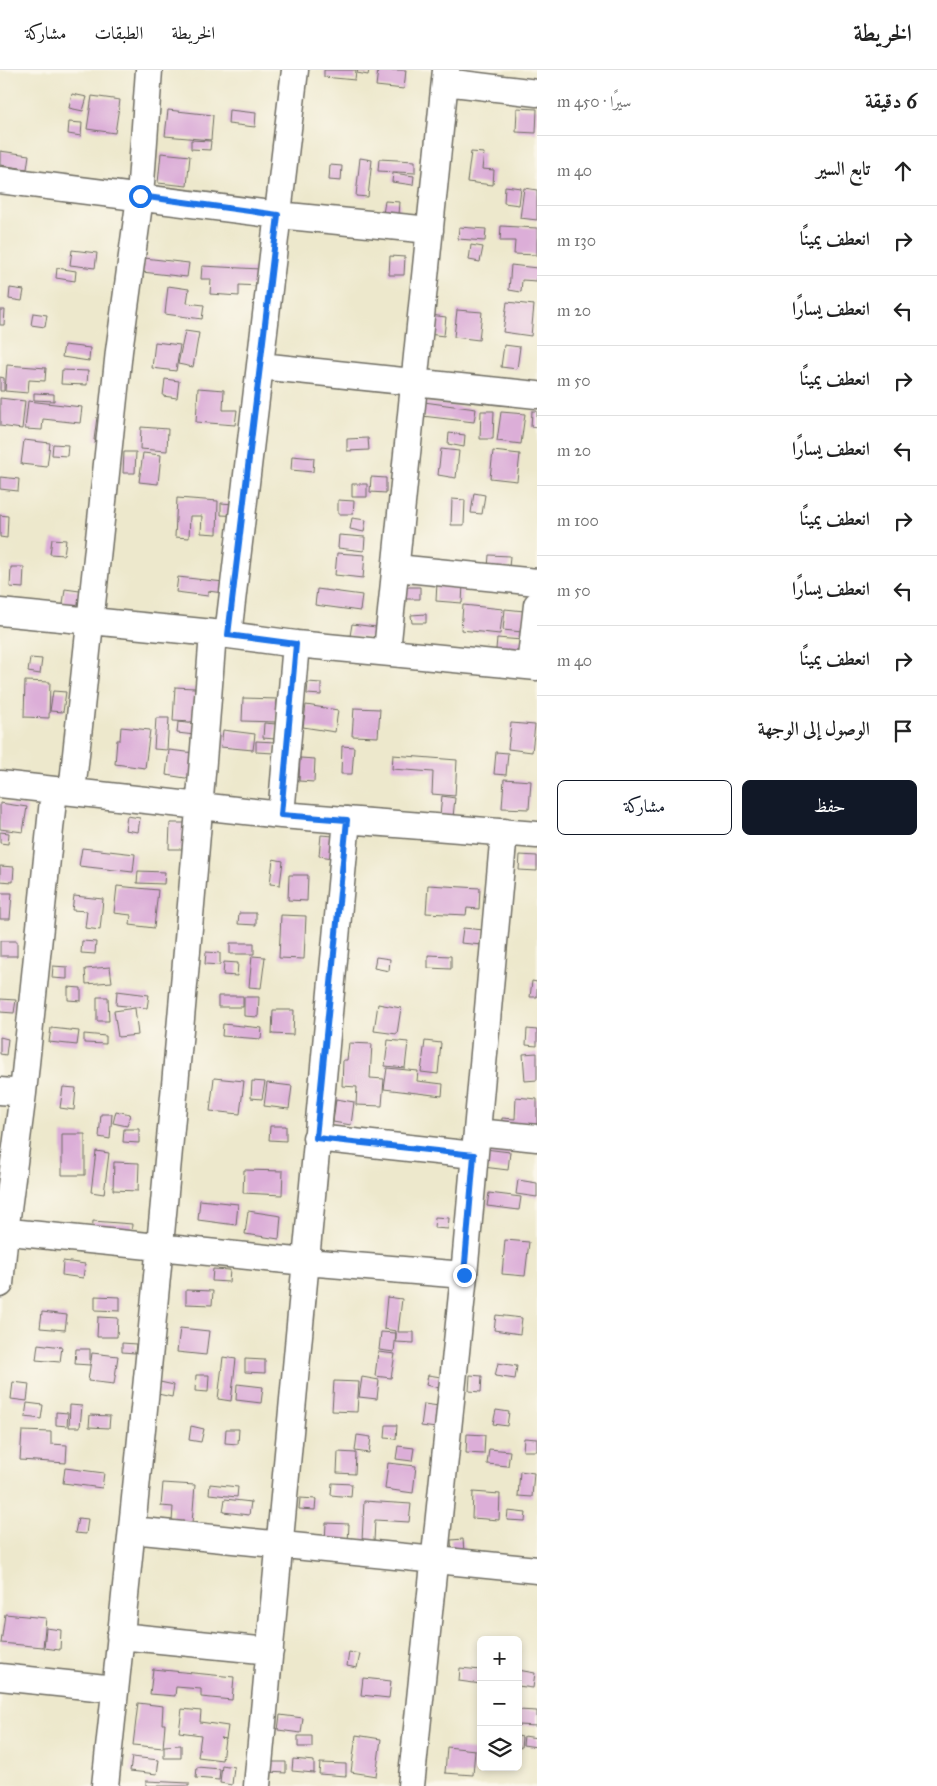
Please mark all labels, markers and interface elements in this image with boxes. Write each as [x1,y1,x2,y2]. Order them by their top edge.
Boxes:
text: الخريطة [854,18,912,48]
text: مشاركة [25,22,66,44]
text: الطبقات [94,22,143,44]
text: الخريطة [171,22,215,44]
text: 6 دقيقة [865,88,917,114]
text: سيرًا · 450 m [557,92,631,111]
text: تابع السير [816,157,870,180]
icon: ahead [889,157,917,185]
text: 40 m [557,161,592,180]
route start [129,185,152,208]
text: انعطف يمينًا [800,227,870,250]
icon: right [889,227,917,255]
text: 130 m [557,231,596,250]
text: انعطف يسارًا [792,297,870,320]
icon: left [889,297,917,325]
text: 20 m [557,301,591,320]
text: انعطف يمينًا [800,367,870,390]
icon: right [889,367,917,395]
text: 50 m [557,371,591,390]
text: انعطف يسارًا [792,437,870,460]
icon: left [889,437,917,465]
text: 20 m [557,441,591,460]
text: انعطف يمينًا [800,507,870,530]
icon: right [889,507,917,535]
text: 100 m [557,511,599,530]
text: انعطف يسارًا [792,577,870,600]
icon: left [889,577,917,605]
text: 50 m [557,581,591,600]
text: انعطف يمينًا [800,647,870,670]
icon: right [889,647,917,675]
text: 40 m [557,651,592,670]
text: الوصول إلى الوجهة [758,717,870,740]
icon: arrive [889,717,917,745]
button: مشاركة [557,780,732,835]
button: حفظ [742,780,917,835]
route end [453,1264,476,1287]
map controls [477,1636,522,1771]
button: + [477,1636,522,1681]
button: − [477,1681,522,1726]
button: layers [477,1726,522,1771]

